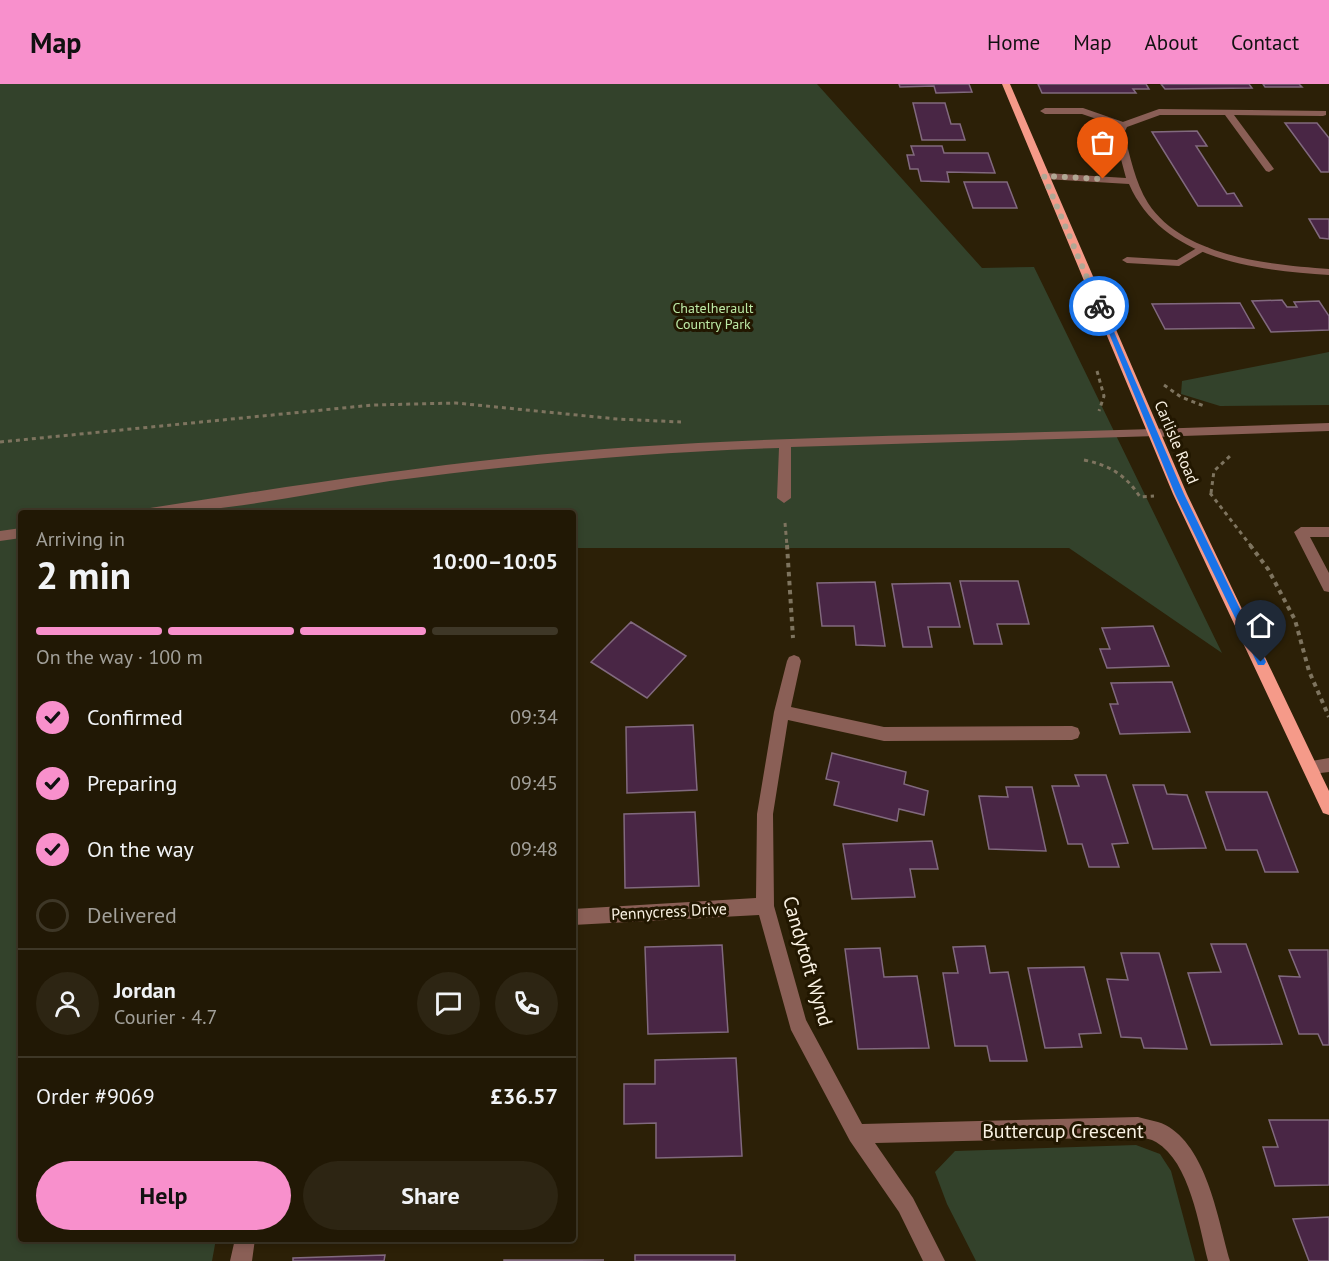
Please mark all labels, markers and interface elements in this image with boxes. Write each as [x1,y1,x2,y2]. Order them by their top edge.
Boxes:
text: Map [30,24,81,61]
text: Home [987,29,1040,56]
text: Map [1073,29,1112,56]
text: About [1145,29,1198,56]
text: Contact [1231,29,1299,56]
pin [1077,117,1128,179]
icon: bag [1086,126,1119,159]
courier [1069,276,1129,336]
icon: bike [1083,290,1116,323]
park label: Chatelherault Country Park [672,299,754,333]
street label: Carlisle Road [1150,397,1204,487]
text: Arriving in [36,526,125,552]
text: 10:00–10:05 [432,547,558,575]
text: 2 min [36,549,131,600]
pin [1235,600,1286,662]
icon: home [1244,609,1277,642]
text: On the way · 100 m [36,644,203,670]
icon: check [36,701,69,734]
text: Confirmed [87,703,183,731]
text: 09:34 [510,704,558,730]
icon: check [36,767,69,800]
text: Preparing [87,769,177,797]
text: 09:45 [510,770,558,796]
icon: check [36,833,69,866]
text: On the way [87,835,194,863]
text: 09:48 [510,836,558,862]
street label: Candytoft Wynd [777,893,839,1029]
street label: Pennycress Drive [611,898,727,924]
text: Delivered [87,901,177,929]
button: person [36,972,99,1035]
button: chat [417,972,480,1035]
button: phone [495,972,558,1035]
text: Jordan [114,976,176,1004]
text: Courier · 4.7 [114,1004,217,1030]
text: Order #9069 [36,1082,155,1110]
text: £36.57 [490,1082,558,1110]
street label: Buttercup Crescent [982,1118,1144,1144]
button: Help [36,1161,291,1230]
button: Share [303,1161,558,1230]

